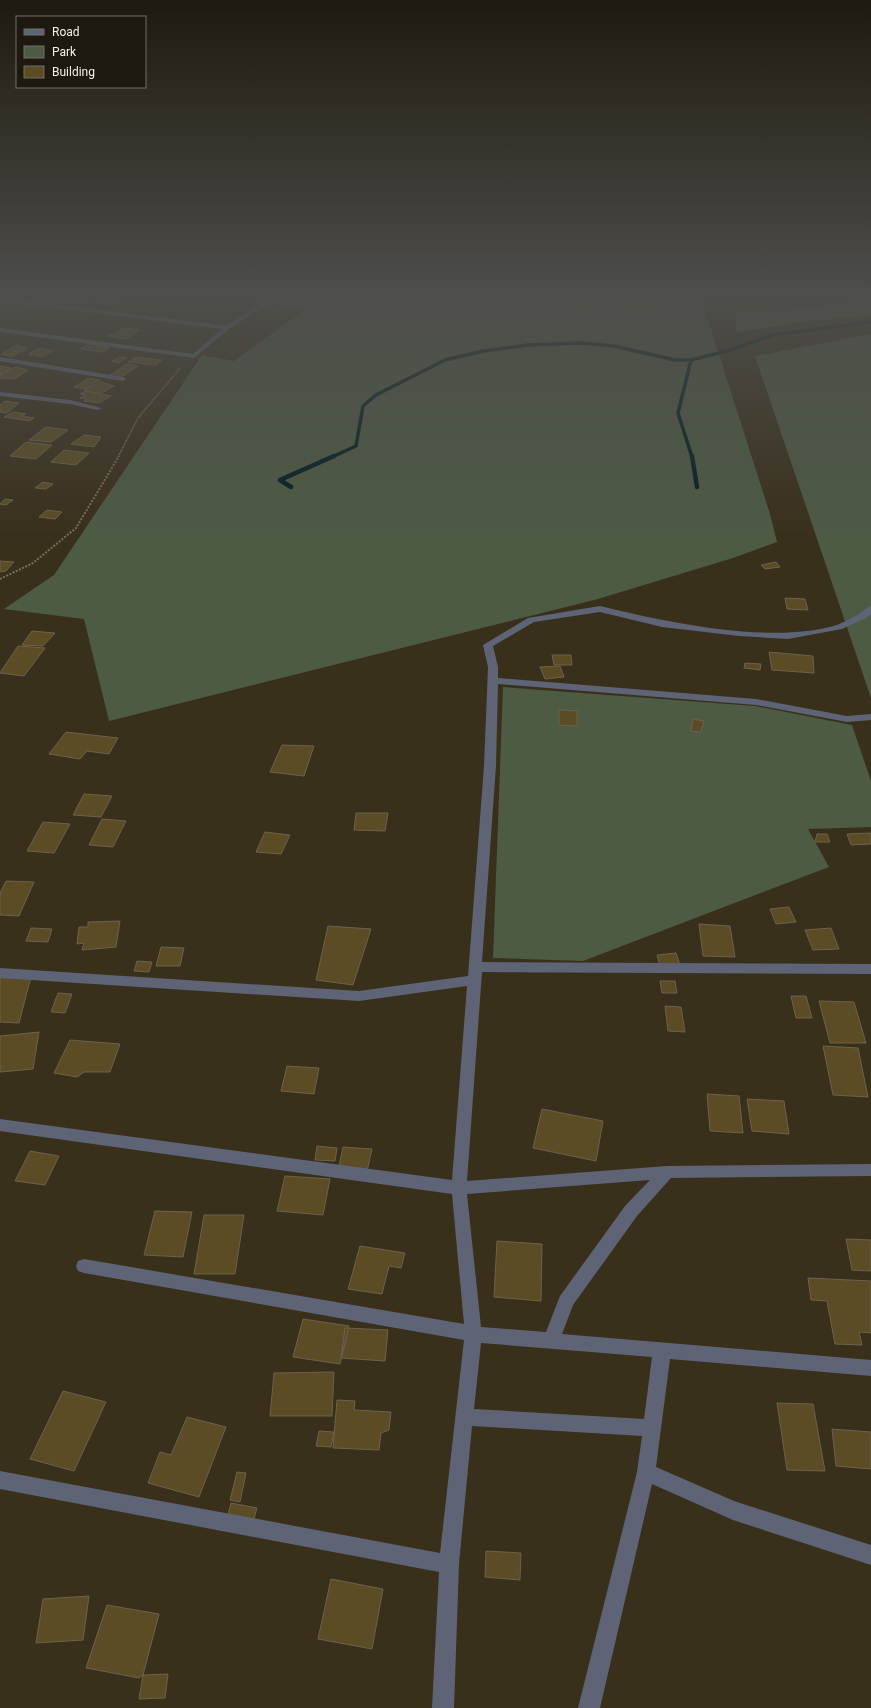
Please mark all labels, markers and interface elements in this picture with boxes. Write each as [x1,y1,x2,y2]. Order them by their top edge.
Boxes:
legend [16,16,146,88]
text: Road [52,25,80,39]
text: Park [52,45,77,59]
text: Building [52,65,95,79]

